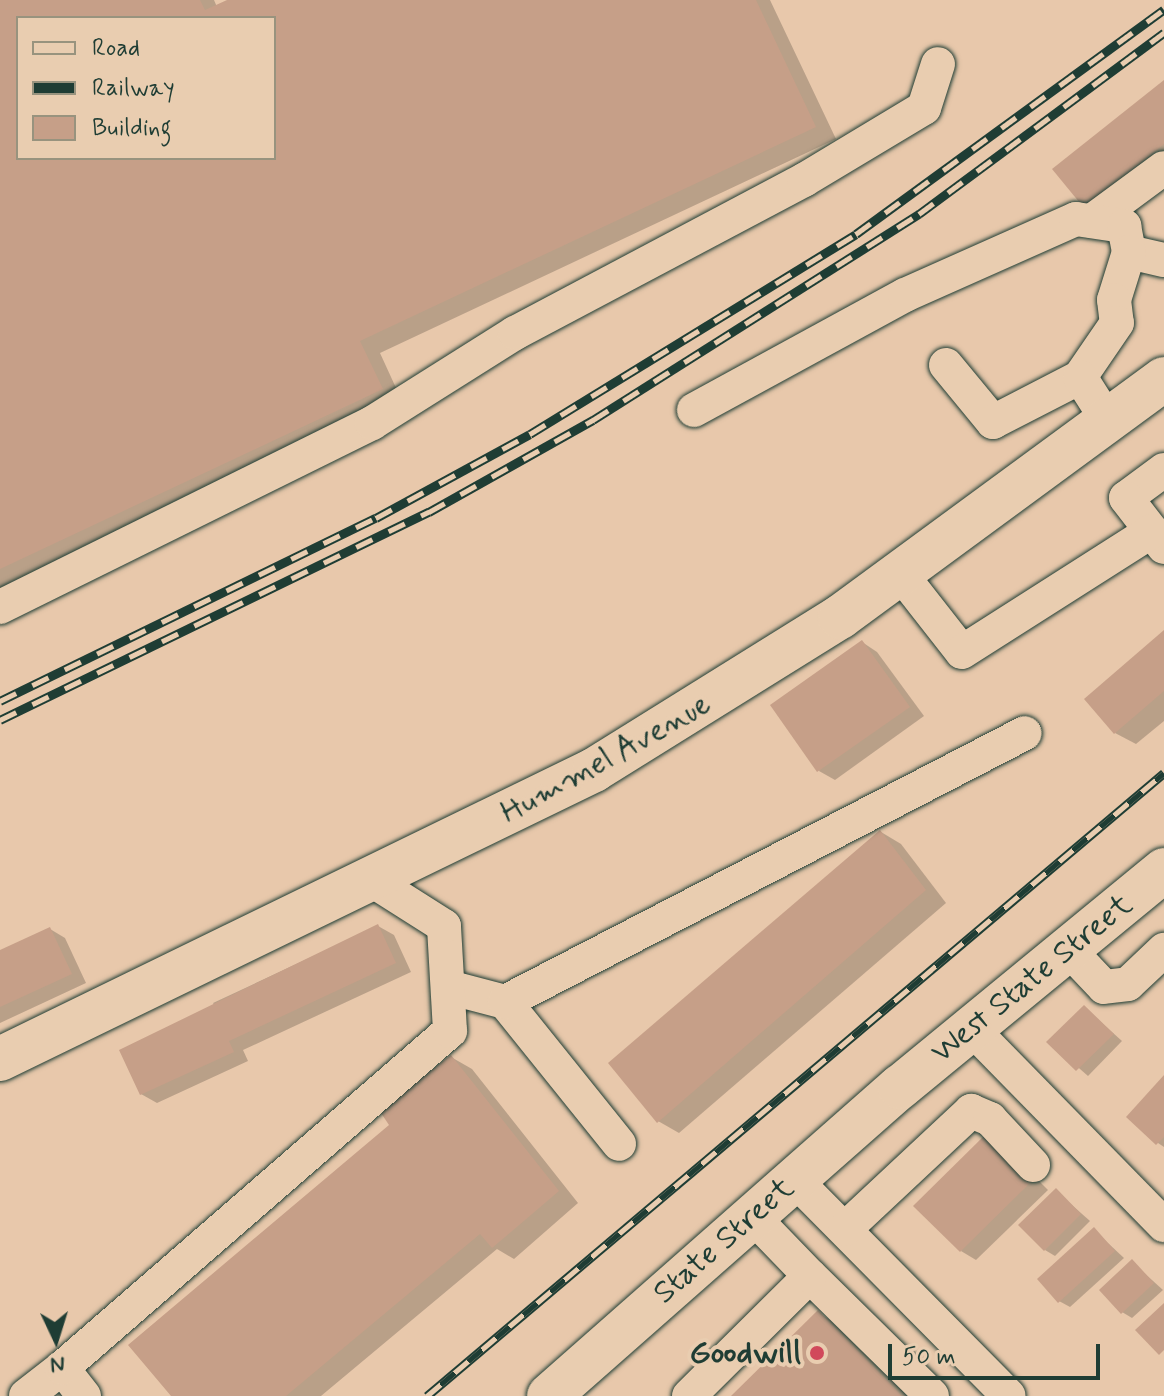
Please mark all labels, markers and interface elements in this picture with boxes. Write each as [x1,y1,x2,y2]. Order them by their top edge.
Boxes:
legend [16,16,276,160]
text: Road [92,33,140,64]
text: Railway [92,73,175,104]
text: Building [92,113,172,144]
street label: Hummel Avenue [495,686,717,832]
street label: West State Street [923,886,1141,1072]
street label: State Street [646,1169,802,1313]
north arrow [16,1300,96,1380]
scale bar [892,1328,1104,1378]
place label: Goodwill [690,1334,801,1372]
text: 50 m [902,1342,956,1373]
marker: Goodwill [808,1344,826,1362]
text: N [49,1349,66,1378]

